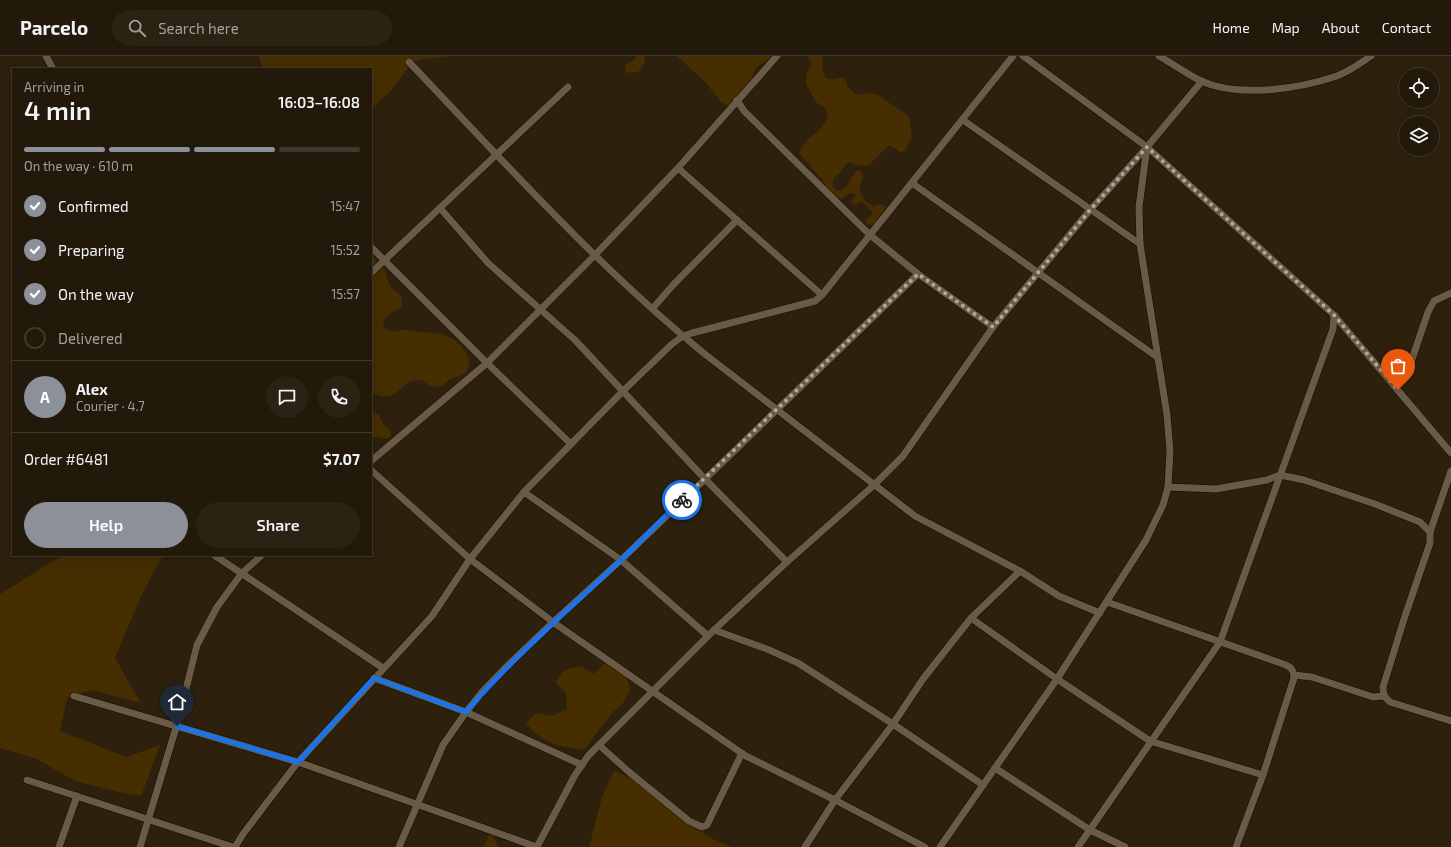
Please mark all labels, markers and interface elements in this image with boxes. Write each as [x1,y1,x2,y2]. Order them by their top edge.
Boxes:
search box [112,10,392,46]
text: Parcelo [20,16,88,39]
icon: search [126,17,148,39]
text: Search here [158,19,239,37]
text: Home [1213,19,1250,36]
text: Map [1272,19,1300,36]
text: About [1322,19,1360,36]
text: Contact [1382,19,1431,36]
map controls [1399,68,1439,156]
button: locate [1399,68,1439,108]
text: Arriving in [24,79,84,95]
text: 16:03–16:08 [278,93,360,111]
text: 4 min [24,94,91,125]
button: layers [1399,116,1439,156]
text: On the way · 610 m [24,158,133,174]
icon: check [24,195,46,217]
text: Confirmed [58,197,129,215]
text: 15:47 [330,198,360,214]
icon: check [24,239,46,261]
text: Preparing [58,241,124,259]
text: 15:52 [331,242,360,258]
icon: check [24,283,46,305]
text: On the way [58,285,134,303]
text: 15:57 [331,286,360,302]
text: Delivered [58,329,123,347]
pin [1381,349,1415,390]
icon: bag [1387,355,1409,377]
button: chat [266,376,308,418]
button: phone [318,376,360,418]
text: Alex [76,380,108,398]
text: A [40,388,50,406]
text: Courier · 4.7 [76,398,145,414]
text: Order #6481 [24,450,109,468]
text: $7.07 [323,450,360,468]
courier [662,480,702,520]
icon: bike [671,489,693,511]
button: Help [24,502,188,548]
button: Share [196,502,360,548]
pin [160,685,194,726]
icon: home [166,691,188,713]

